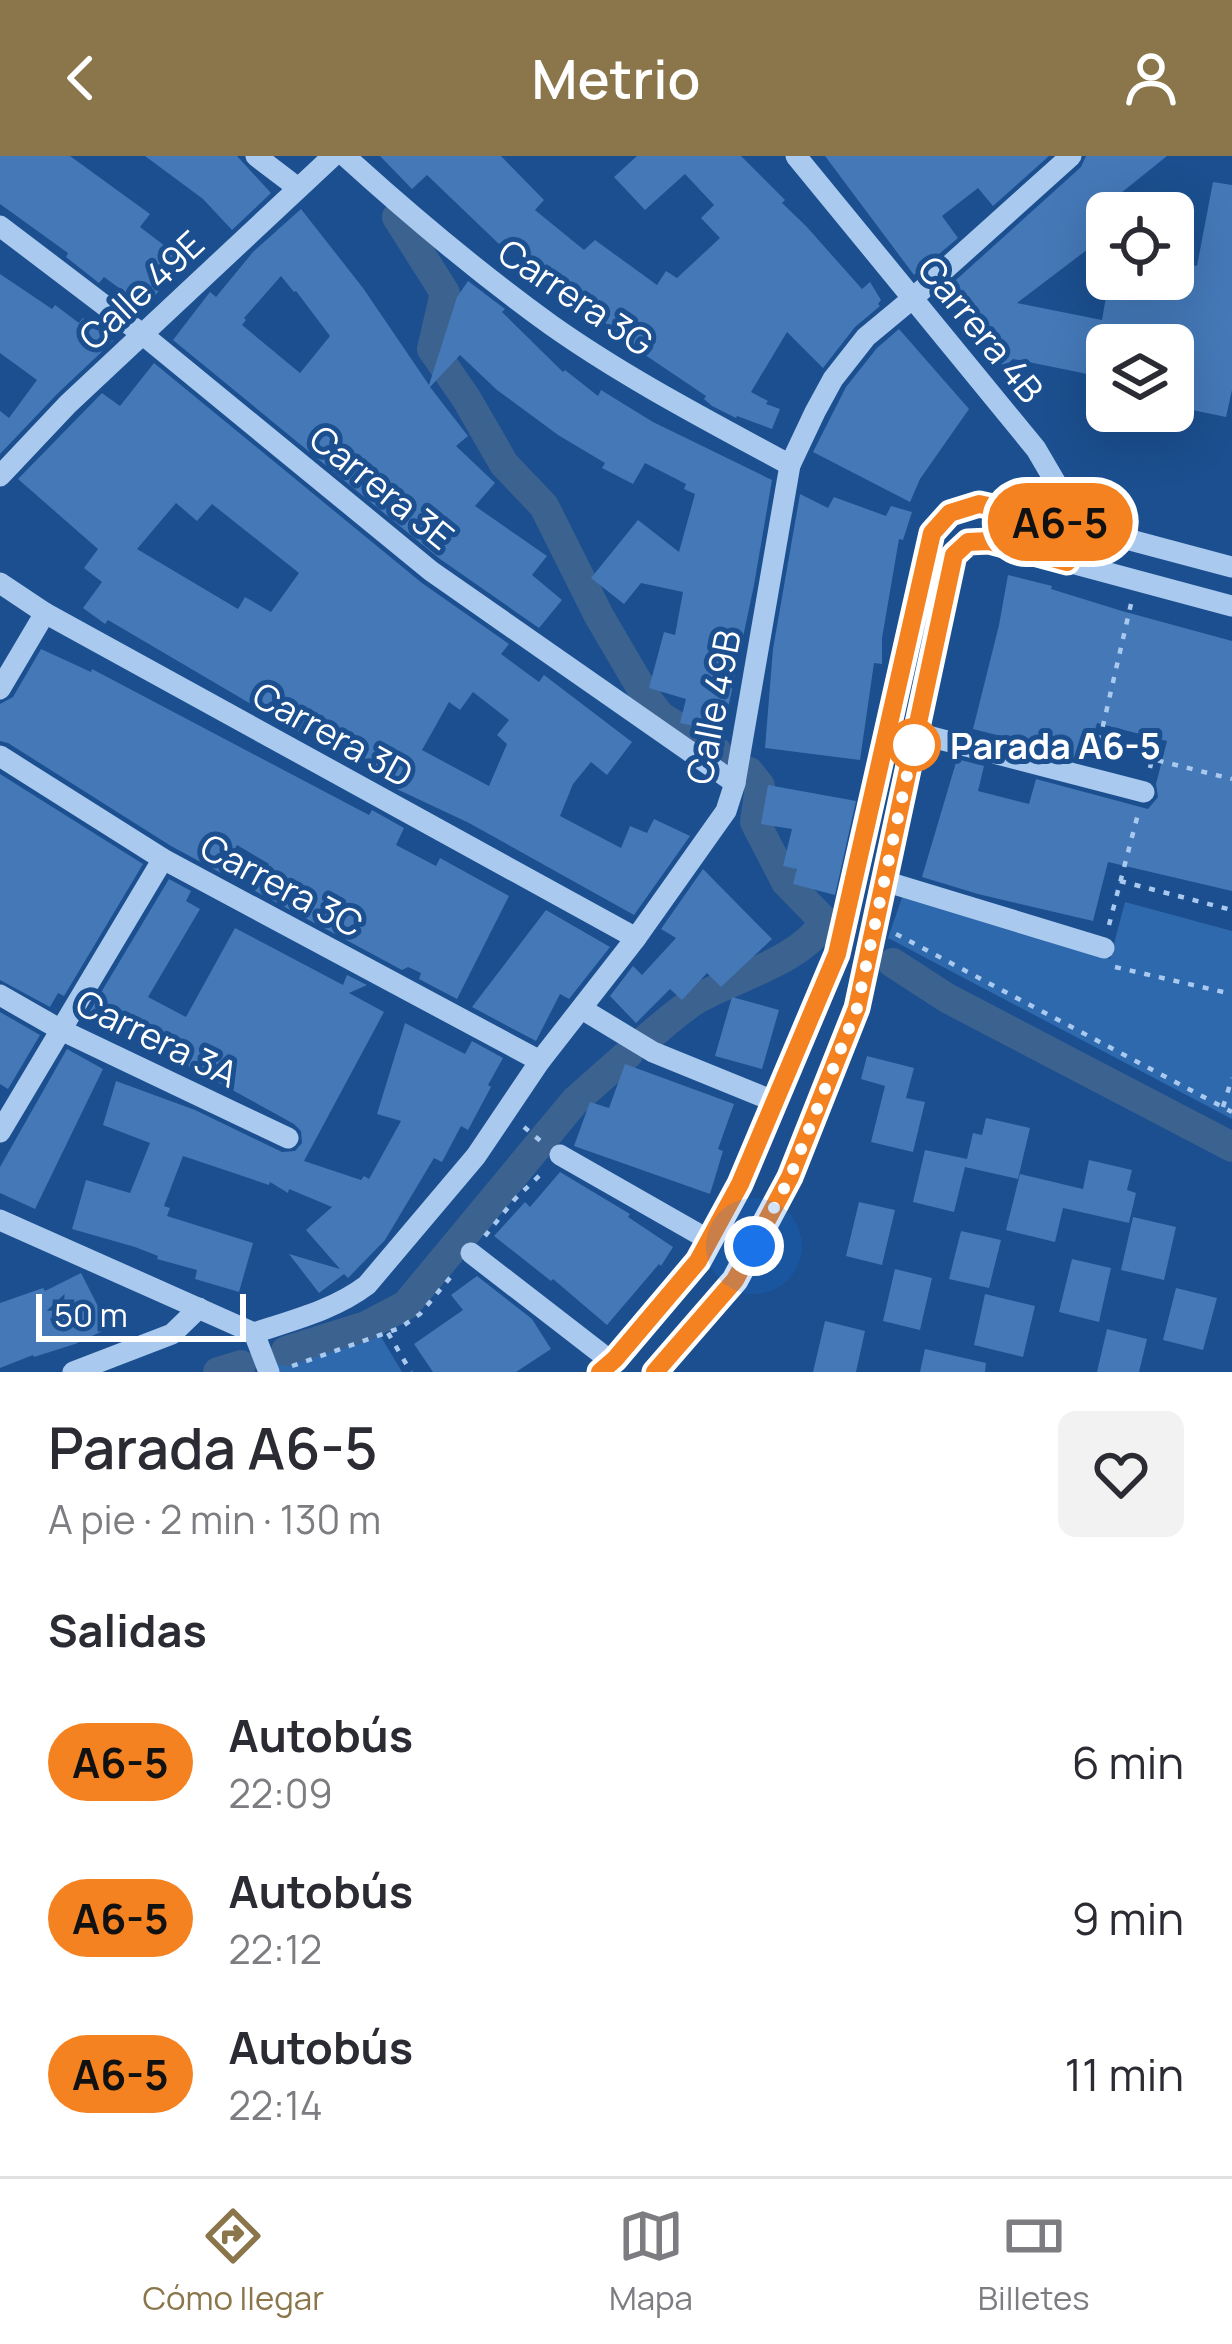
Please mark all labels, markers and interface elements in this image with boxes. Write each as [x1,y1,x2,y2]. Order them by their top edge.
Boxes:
text: Metrio [531,41,701,115]
icon: back [48,45,114,111]
icon: person [1118,45,1184,111]
map controls [1086,192,1194,432]
button: locate [1086,192,1194,300]
street label: Calle 49E [68,219,214,361]
street label: Carrera 3G [489,227,663,367]
street label: Carrera 4B [907,246,1055,412]
button: layers [1086,324,1194,432]
street label: Carrera 3E [300,414,464,560]
line badge: A6-5 [976,483,1144,561]
text: A6-5 [1012,493,1108,551]
street label: Calle 49B [674,626,752,788]
street label: Carrera 3D [244,670,422,798]
marker: Parada A6-5 [889,720,939,770]
place label: Parada A6-5 [950,721,1161,770]
street label: Carrera 3C [192,822,372,948]
street label: Carrera 3A [68,978,246,1098]
your location [724,1216,784,1276]
scale bar [36,1288,246,1341]
text: 50 m [54,1292,128,1337]
text: Parada A6-5 [48,1408,378,1486]
button: heart [1058,1411,1184,1537]
text: A pie · 2 min · 130 m [48,1492,381,1546]
text: Salidas [48,1599,207,1661]
text: Autobús [229,1704,413,1766]
text: 6 min [1072,1731,1184,1793]
text: A6-5 [72,1733,169,1791]
text: 22:09 [229,1766,333,1820]
text: Autobús [229,1860,413,1922]
text: 9 min [1072,1887,1184,1949]
text: A6-5 [72,1889,169,1947]
text: 22:12 [229,1922,322,1976]
text: Autobús [229,2016,413,2078]
text: 11 min [1065,2043,1184,2105]
text: A6-5 [72,2045,169,2103]
text: 22:14 [229,2078,323,2132]
tab: Cómo llegar [142,2203,324,2320]
tab: Mapa [609,2203,693,2320]
tab: Billetes [978,2203,1090,2320]

